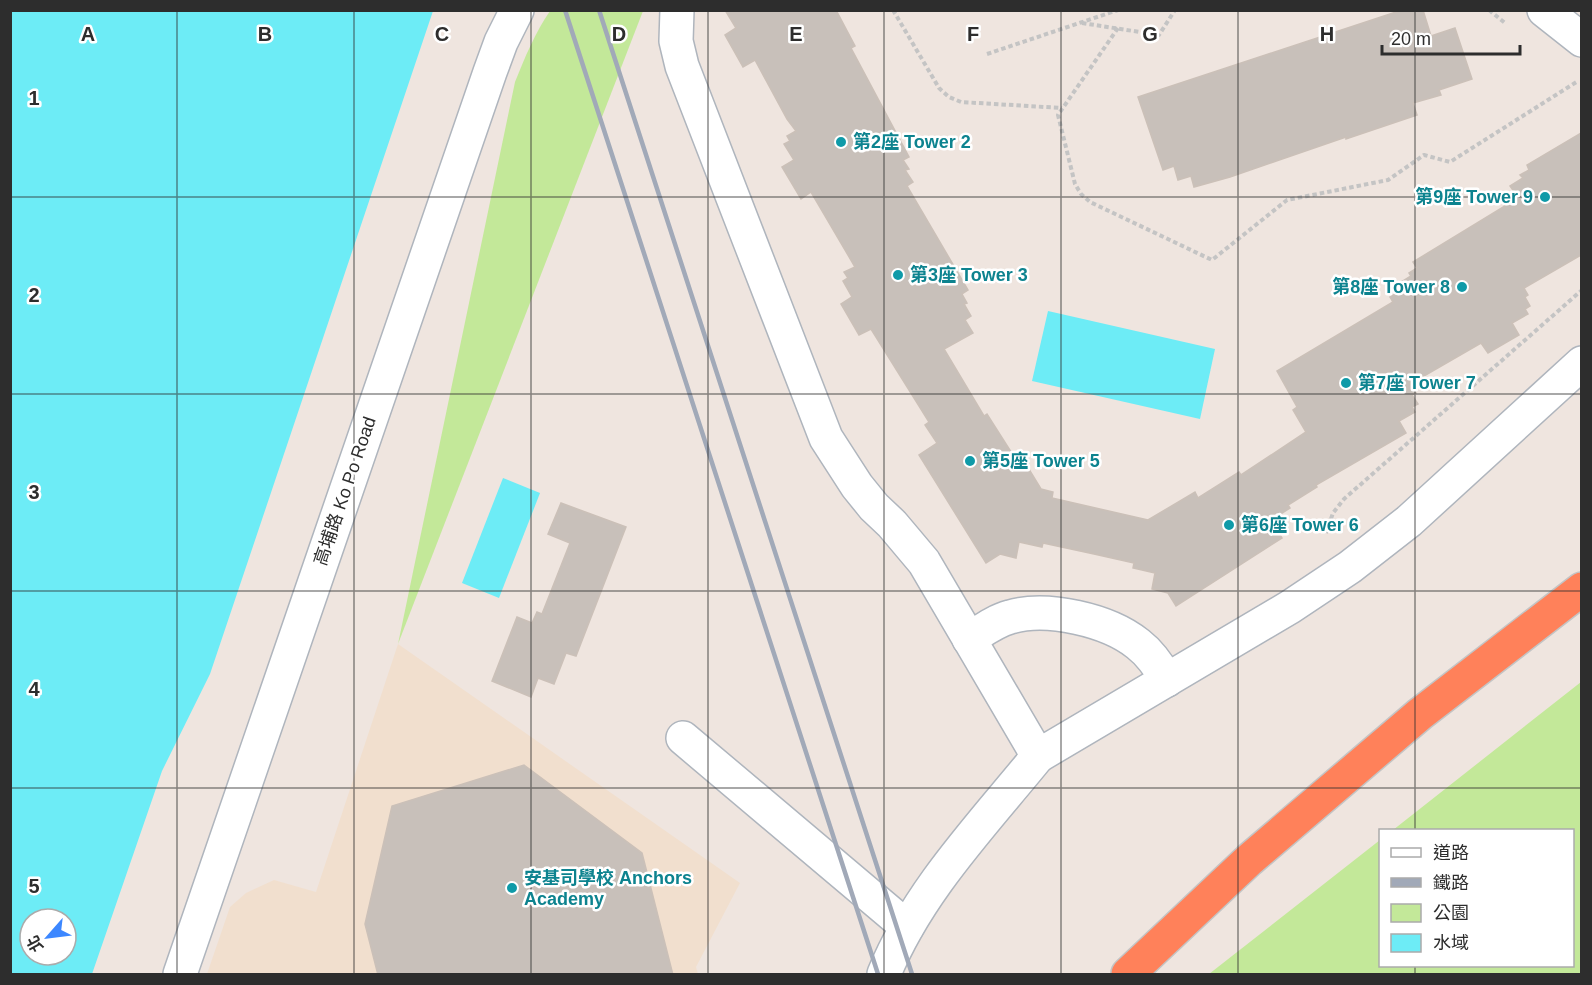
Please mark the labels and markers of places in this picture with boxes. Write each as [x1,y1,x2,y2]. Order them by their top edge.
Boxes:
place label: 第2座 Tower 2 [853,131,971,152]
marker: 第2座 Tower 2 [834,135,848,149]
place label: 第9座 Tower 9 [1415,186,1533,207]
marker: 第9座 Tower 9 [1538,190,1552,204]
place label: 第3座 Tower 3 [910,264,1028,285]
marker: 第3座 Tower 3 [891,268,905,282]
place label: 第8座 Tower 8 [1332,276,1450,297]
marker: 第8座 Tower 8 [1455,280,1469,294]
place label: 第7座 Tower 7 [1358,372,1476,393]
marker: 第7座 Tower 7 [1339,376,1353,390]
place label: 第5座 Tower 5 [982,450,1100,471]
marker: 第5座 Tower 5 [963,454,977,468]
place label: 第6座 Tower 6 [1241,514,1359,535]
marker: 第6座 Tower 6 [1222,518,1236,532]
place label: 安基司學校 Anchors Academy [524,868,692,909]
marker: 安基司學校 Anchors Academy [505,881,519,895]

